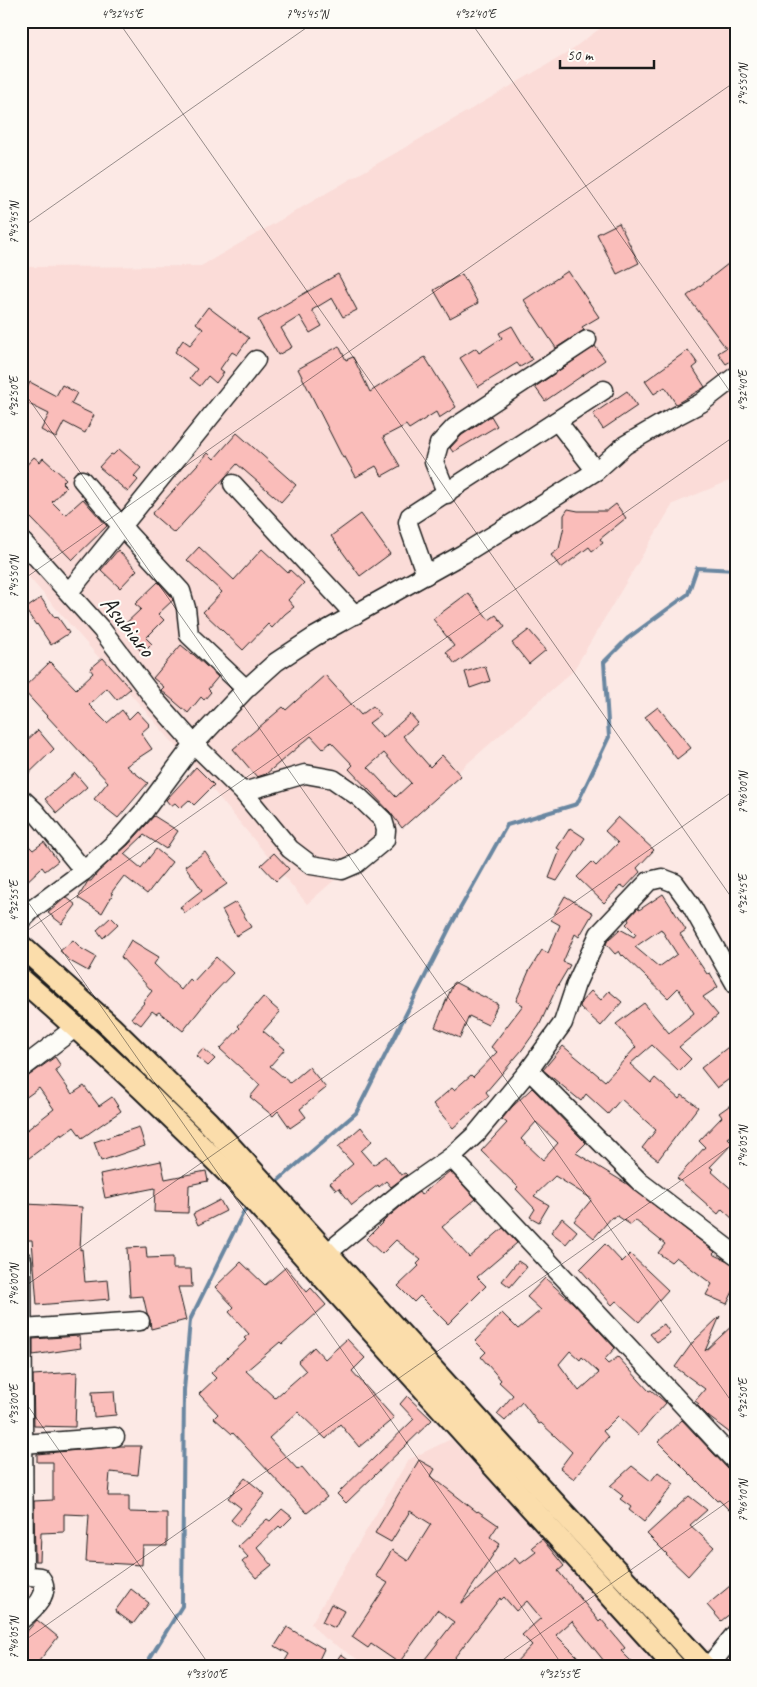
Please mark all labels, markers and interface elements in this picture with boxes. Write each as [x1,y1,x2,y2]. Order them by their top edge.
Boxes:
text: 4°32'45"E [102,6,144,22]
text: 7°45'45"N [286,6,330,22]
text: 4°32'40"E [455,6,497,22]
scale bar [560,38,653,70]
text: 50 m [567,46,594,65]
text: 7°45'50"N [735,62,751,106]
text: 7°45'45"N [6,200,22,244]
text: 4°32'40"E [735,369,751,412]
text: 4°32'50"E [6,375,22,418]
text: 7°45'50"N [6,554,22,598]
street label: Asubiaro [94,589,163,664]
text: 7°46'00"N [735,770,751,814]
text: 4°32'45"E [735,873,751,916]
text: 4°32'55"E [6,879,22,922]
text: 7°46'05"N [735,1124,751,1168]
text: 7°46'00"N [6,1262,22,1306]
text: 4°32'50"E [735,1377,751,1420]
text: 4°33'00"E [6,1383,22,1426]
text: 7°46'10"N [735,1478,751,1522]
text: 7°46'05"N [6,1615,22,1659]
text: 4°33'00"E [186,1666,228,1682]
text: 4°32'55"E [539,1666,581,1682]

